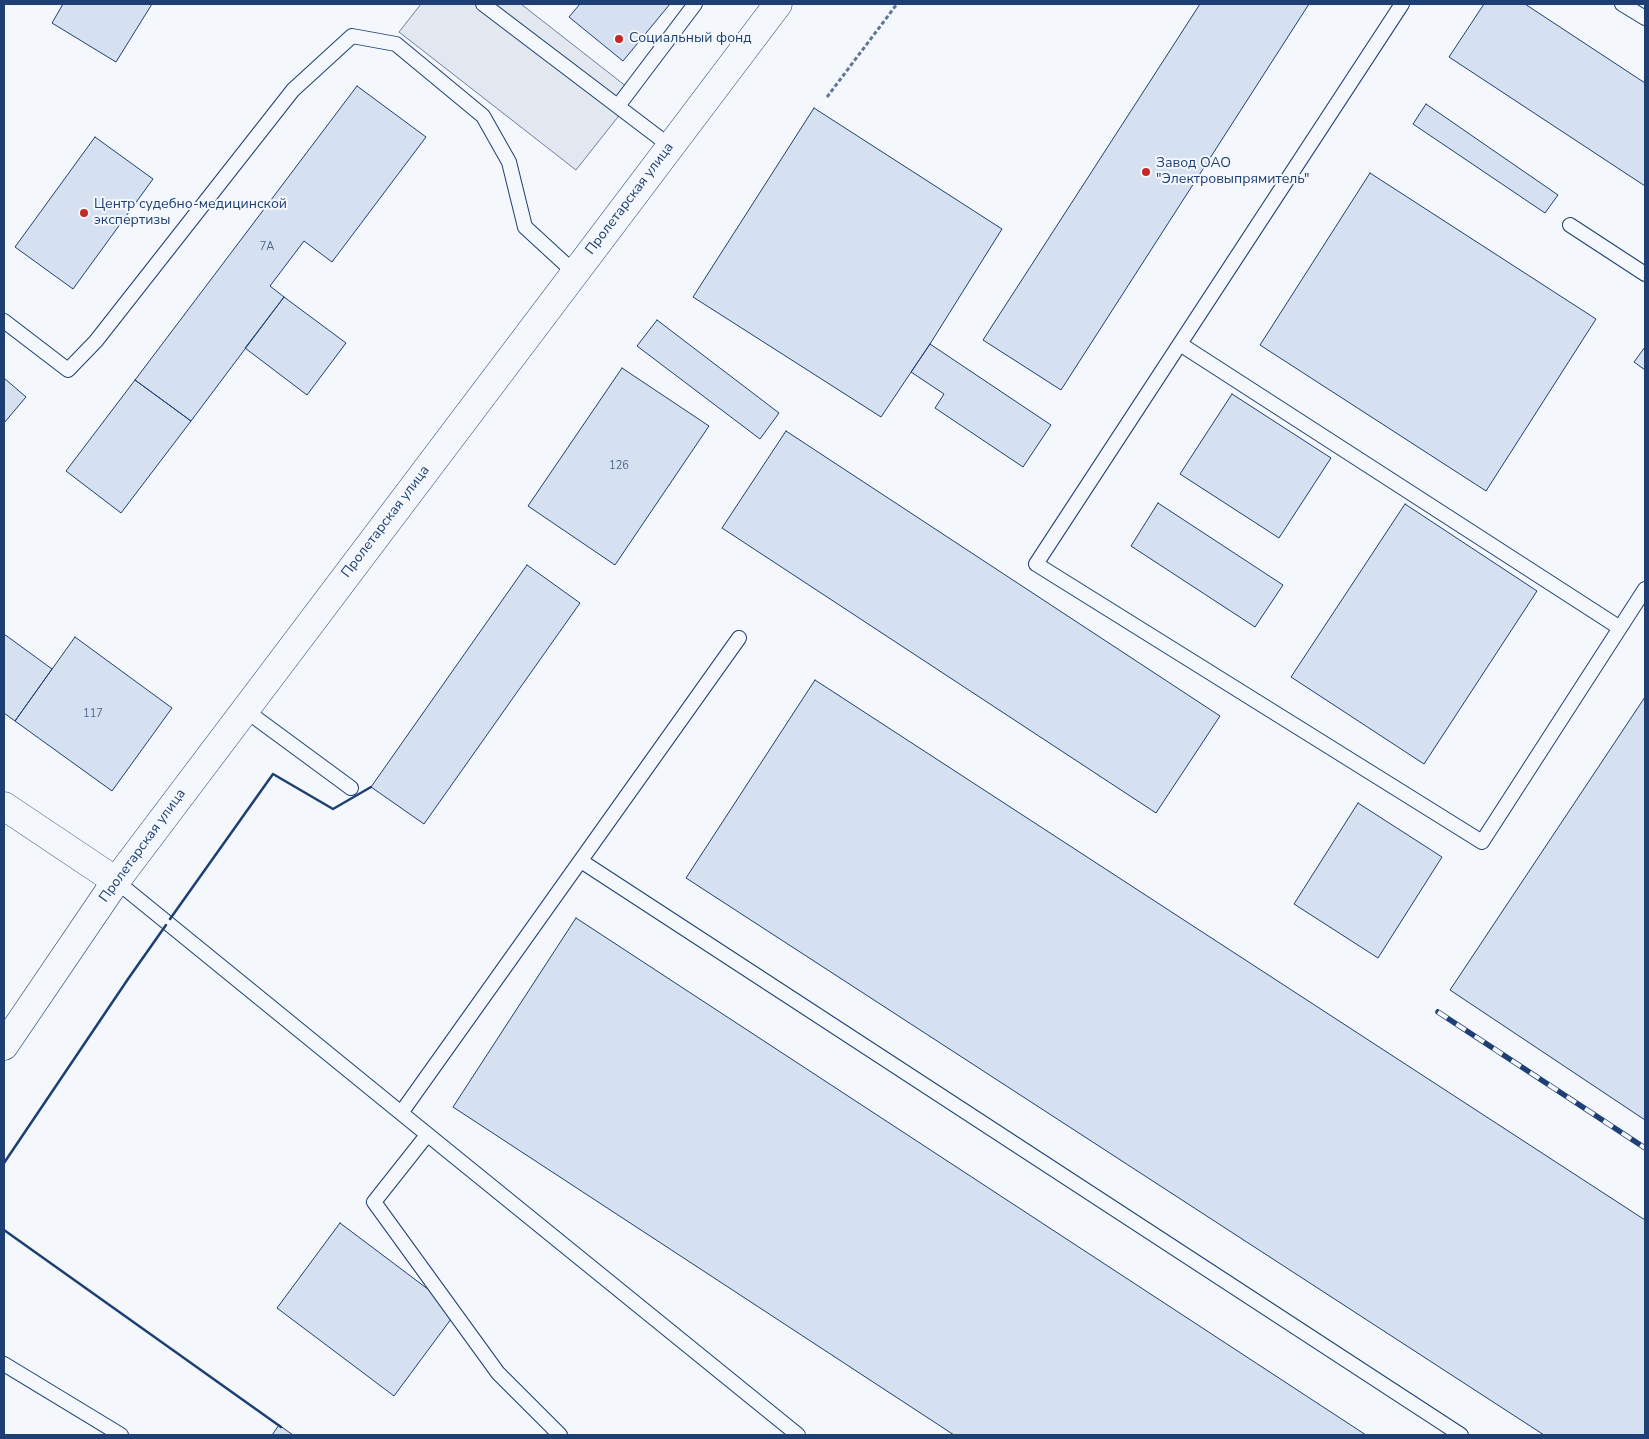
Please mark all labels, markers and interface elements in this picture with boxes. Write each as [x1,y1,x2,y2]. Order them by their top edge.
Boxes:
place label: Социальный фонд [629,31,752,47]
marker: Социальный фонд [613,33,625,45]
street label: Пролетарская улица [582,140,678,258]
place label: Завод ОАО "Электровыпрямитель" [1156,156,1309,188]
marker: Завод ОАО "Электровыпрямитель" [1140,166,1152,178]
place label: Центр судебно-медицинской экспертизы [94,197,287,230]
marker: Центр судебно-медицинской экспертизы [78,207,90,219]
house number: 7А [260,240,274,254]
house number: 126 [609,459,629,473]
street label: Пролетарская улица [338,463,434,581]
house number: 117 [83,707,103,721]
street label: Пролетарская улица [96,786,190,906]

